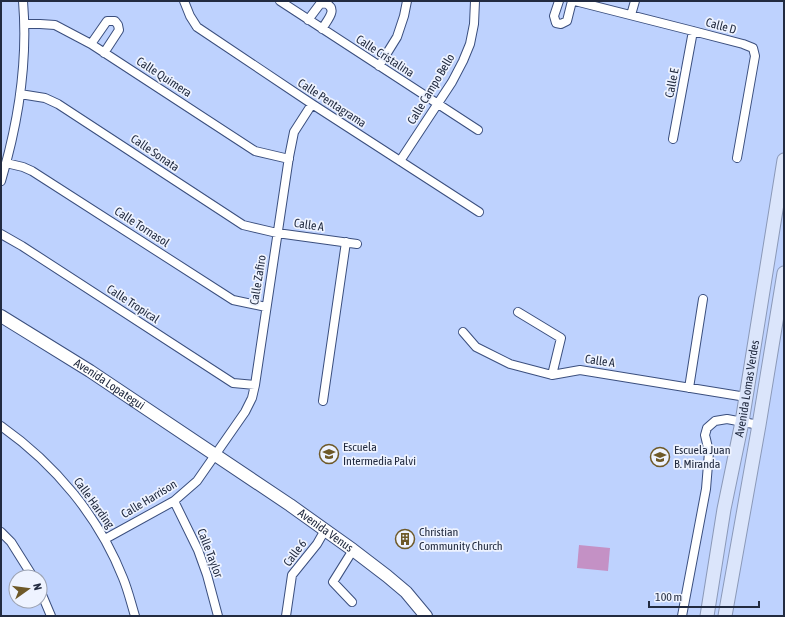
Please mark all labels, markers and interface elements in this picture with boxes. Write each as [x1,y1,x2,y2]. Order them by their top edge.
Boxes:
street label: Calle D [704,15,738,37]
street label: Calle Cristalina [353,32,417,80]
street label: Calle Campo Bello [404,51,458,127]
street label: Calle Quimera [134,54,194,100]
street label: Calle E [662,67,682,99]
street label: Calle Pentagrama [295,76,369,130]
street label: Calle Sonata [128,132,182,174]
street label: Calle Tornasol [112,204,173,250]
street label: Calle A [293,216,325,234]
street label: Calle Zafiro [247,254,269,306]
street label: Calle Tropical [104,282,163,327]
street label: Avenida Lomas Verdes [732,339,762,438]
street label: Calle A [584,352,616,370]
street label: Avenida Lopategui [71,356,147,413]
place label: Escuela Intermedia Palvi [343,440,416,468]
school or university icon: Escuela Intermedia Palvi [318,443,340,465]
place label: Escuela Juan B. Miranda [674,443,730,471]
school or university icon: Escuela Juan B. Miranda [649,446,671,468]
street label: Calle Harding [71,475,118,532]
street label: Calle Harrison [119,477,179,521]
street label: Avenida Venus [295,506,356,555]
place label: Christian Community Church [419,525,503,553]
street label: Calle Taylor [194,526,226,580]
building icon: Christian Community Church [394,528,416,550]
street label: Calle 6 [280,537,310,569]
north arrow [8,569,48,609]
text: N [31,582,44,591]
scale bar [649,583,759,609]
text: 100 m [655,590,682,604]

